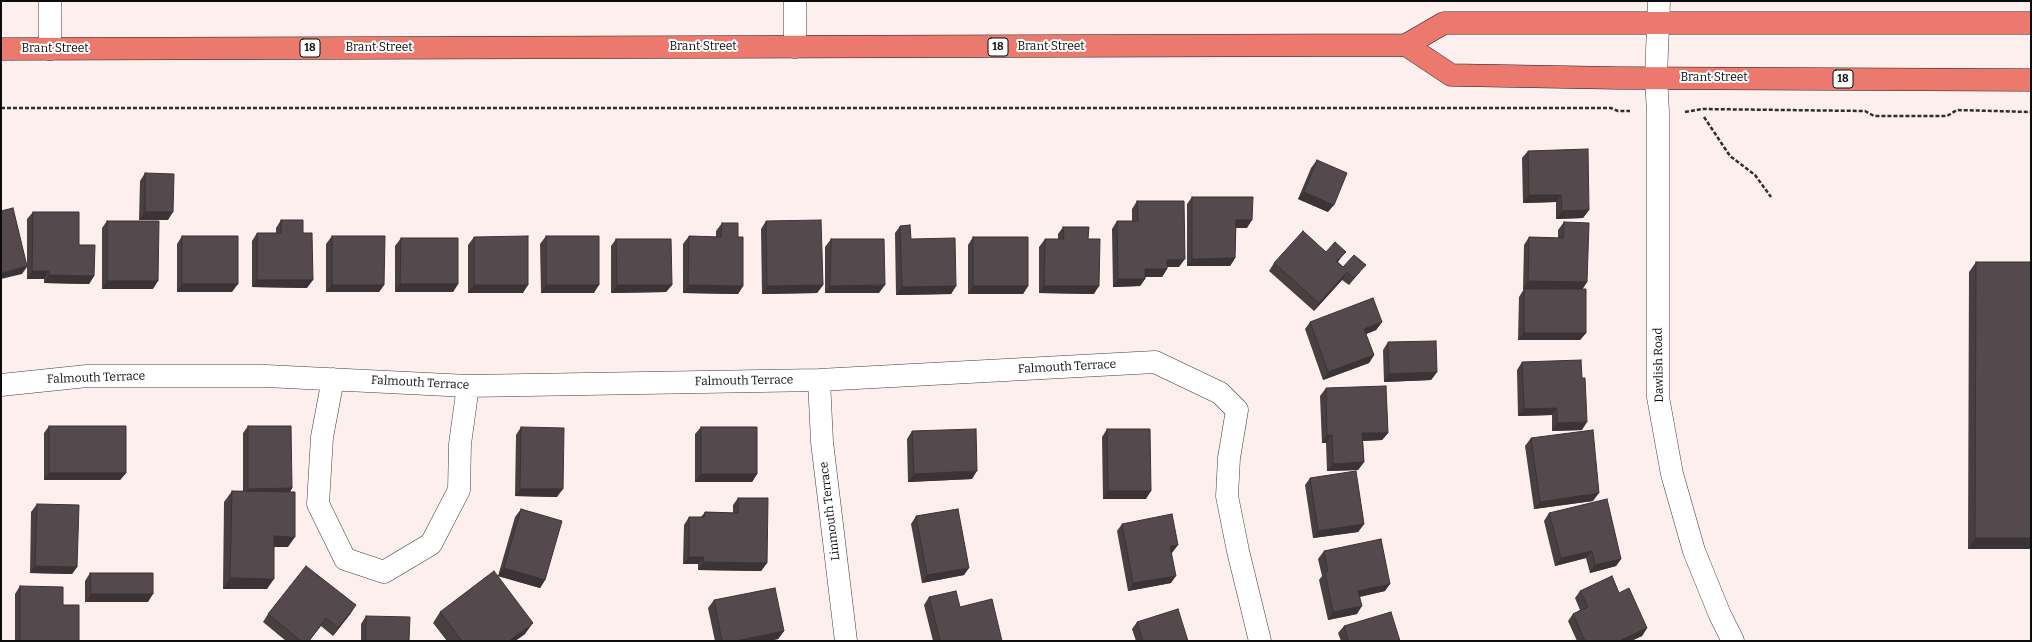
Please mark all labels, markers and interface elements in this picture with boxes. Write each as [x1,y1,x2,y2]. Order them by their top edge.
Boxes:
road number: 18 [988,38,1008,56]
road number: 18 [300,39,320,57]
street label: Brant Street [669,40,737,54]
street label: Brant Street [1017,40,1085,54]
street label: Brant Street [345,41,413,55]
street label: Brant Street [21,42,89,56]
road number: 18 [1833,70,1853,88]
street label: Brant Street [1680,71,1748,85]
street label: Dawlish Road [1651,327,1667,403]
street label: Falmouth Terrace [1017,357,1117,377]
street label: Falmouth Terrace [47,369,145,387]
street label: Falmouth Terrace [370,373,470,393]
street label: Falmouth Terrace [695,373,793,389]
street label: Linmouth Terrace [817,461,843,561]

